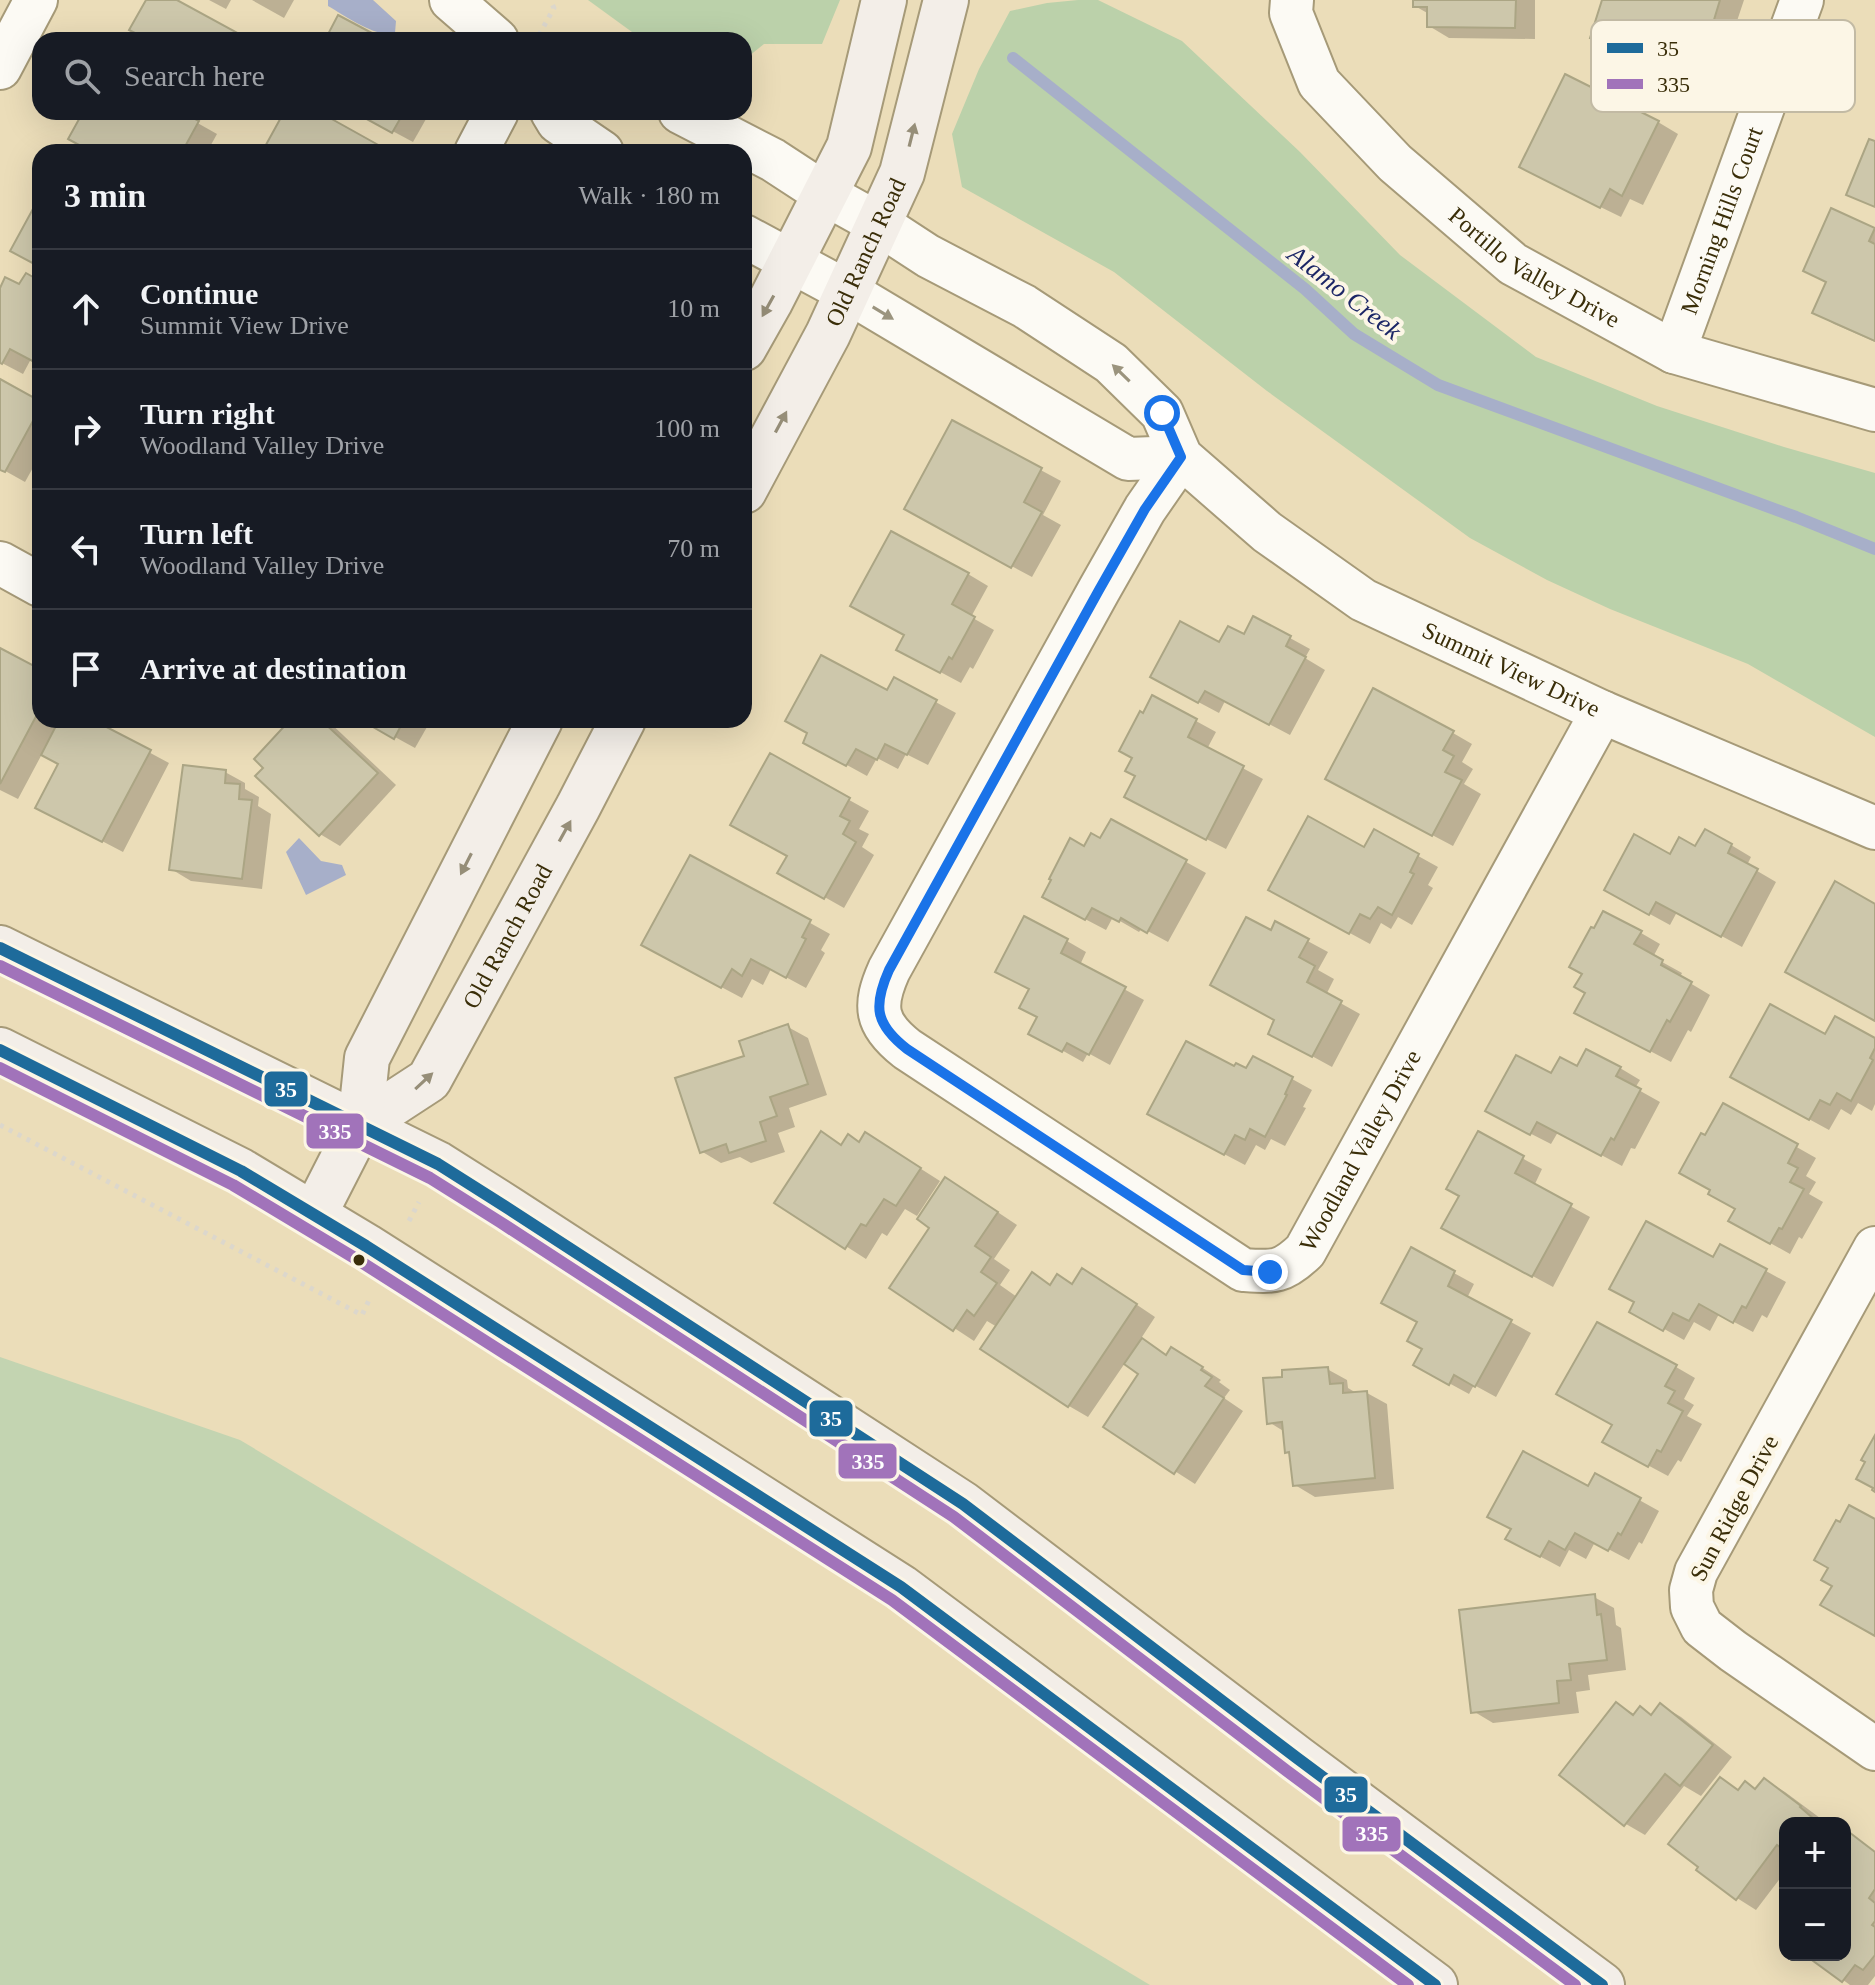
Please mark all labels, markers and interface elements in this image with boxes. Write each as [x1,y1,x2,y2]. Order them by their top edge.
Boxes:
legend [1591,20,1855,112]
search box [32,32,752,120]
text: 35 [1657,36,1679,61]
icon: search [60,54,104,98]
text: Search here [124,59,265,92]
text: 335 [1657,72,1690,97]
one-way arrow [906,122,918,147]
street label: Morning Hills Court [1676,123,1768,318]
street label: Old Ranch Road [820,174,911,330]
text: 3 min [64,177,146,214]
text: Walk · 180 m [578,181,720,210]
street label: Portillo Valley Drive [1444,202,1624,333]
water label: Alamo Creek [1281,238,1407,346]
text: Continue [140,277,258,310]
icon: ahead [64,287,108,331]
text: 10 m [667,294,720,323]
one-way arrow [761,295,775,317]
one-way arrow [872,306,894,320]
text: Summit View Drive [140,311,349,340]
one-way arrow [1112,364,1131,382]
route start [1144,395,1180,431]
text: Turn right [140,397,275,430]
icon: right [64,407,108,451]
one-way arrow [774,411,788,433]
text: 100 m [654,414,720,443]
text: Woodland Valley Drive [140,431,384,460]
text: Turn left [140,517,253,550]
icon: left [64,527,108,571]
text: 70 m [667,534,720,563]
text: Woodland Valley Drive [140,551,384,580]
street label: Summit View Drive [1418,617,1604,722]
icon: arrive [64,647,108,691]
text: Arrive at destination [140,652,407,685]
one-way arrow [558,820,572,842]
one-way arrow [459,852,473,875]
street label: Old Ranch Road [458,860,557,1013]
street label: Woodland Valley Drive [1294,1046,1426,1256]
line badge: 35 [263,1070,309,1108]
one-way arrow [414,1072,433,1090]
text: 35 [275,1077,297,1102]
line badge: 335 [305,1112,365,1150]
text: 335 [319,1119,352,1144]
unlabelled marker [351,1252,367,1268]
route end [1252,1254,1288,1290]
line badge: 35 [808,1399,854,1438]
text: 35 [820,1406,842,1431]
street label: Sun Ridge Drive [1685,1431,1783,1585]
line badge: 335 [837,1442,898,1480]
text: 335 [852,1449,885,1474]
line badge: 35 [1323,1775,1369,1814]
text: 35 [1335,1782,1357,1807]
line badge: 335 [1341,1815,1402,1853]
map controls [1779,1817,1851,1961]
button: + [1779,1817,1851,1889]
text: 335 [1356,1821,1389,1846]
button: − [1779,1889,1851,1961]

